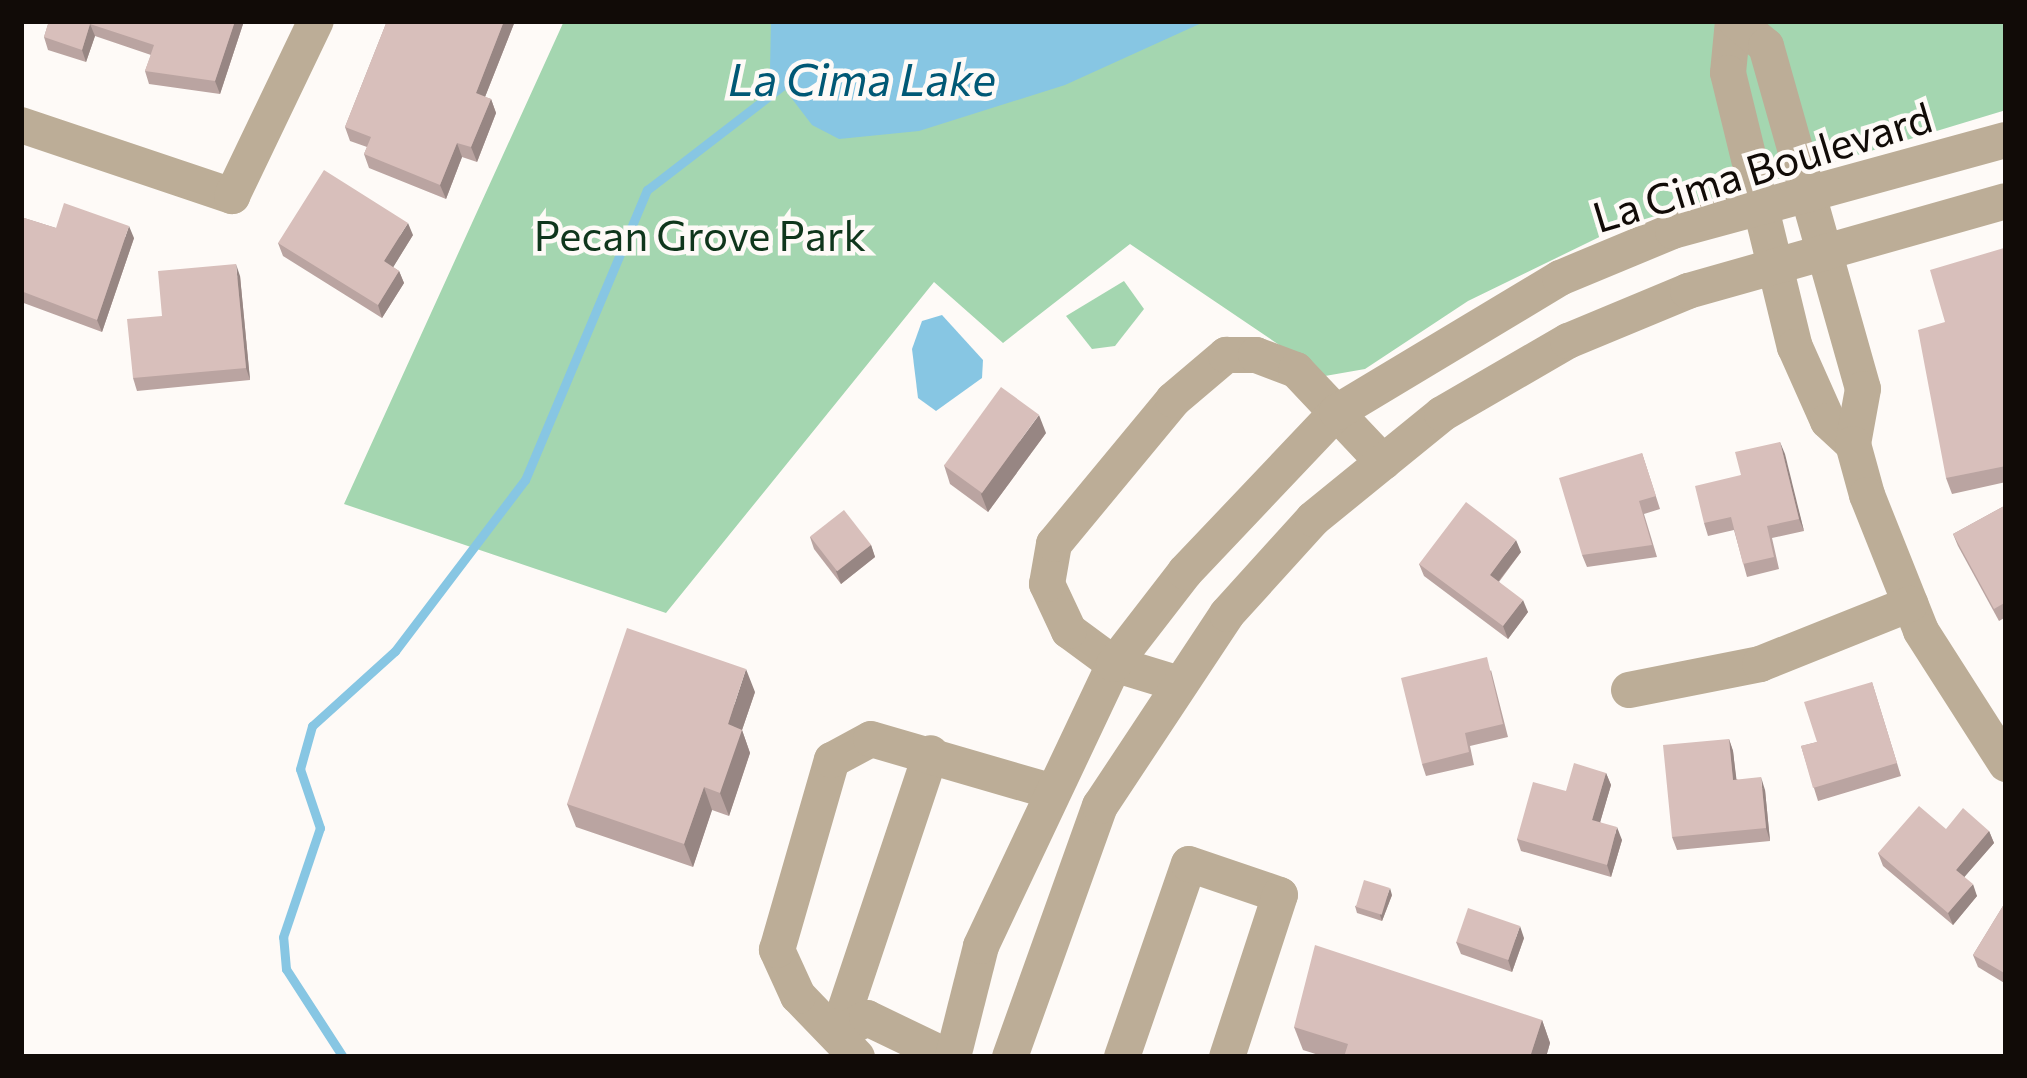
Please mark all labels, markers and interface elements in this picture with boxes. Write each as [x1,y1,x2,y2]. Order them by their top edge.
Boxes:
water label: La Cima Lake [728,51,996,105]
street label: La Cima Boulevard [1587,90,1937,242]
park label: Pecan Grove Park [534,209,866,259]

